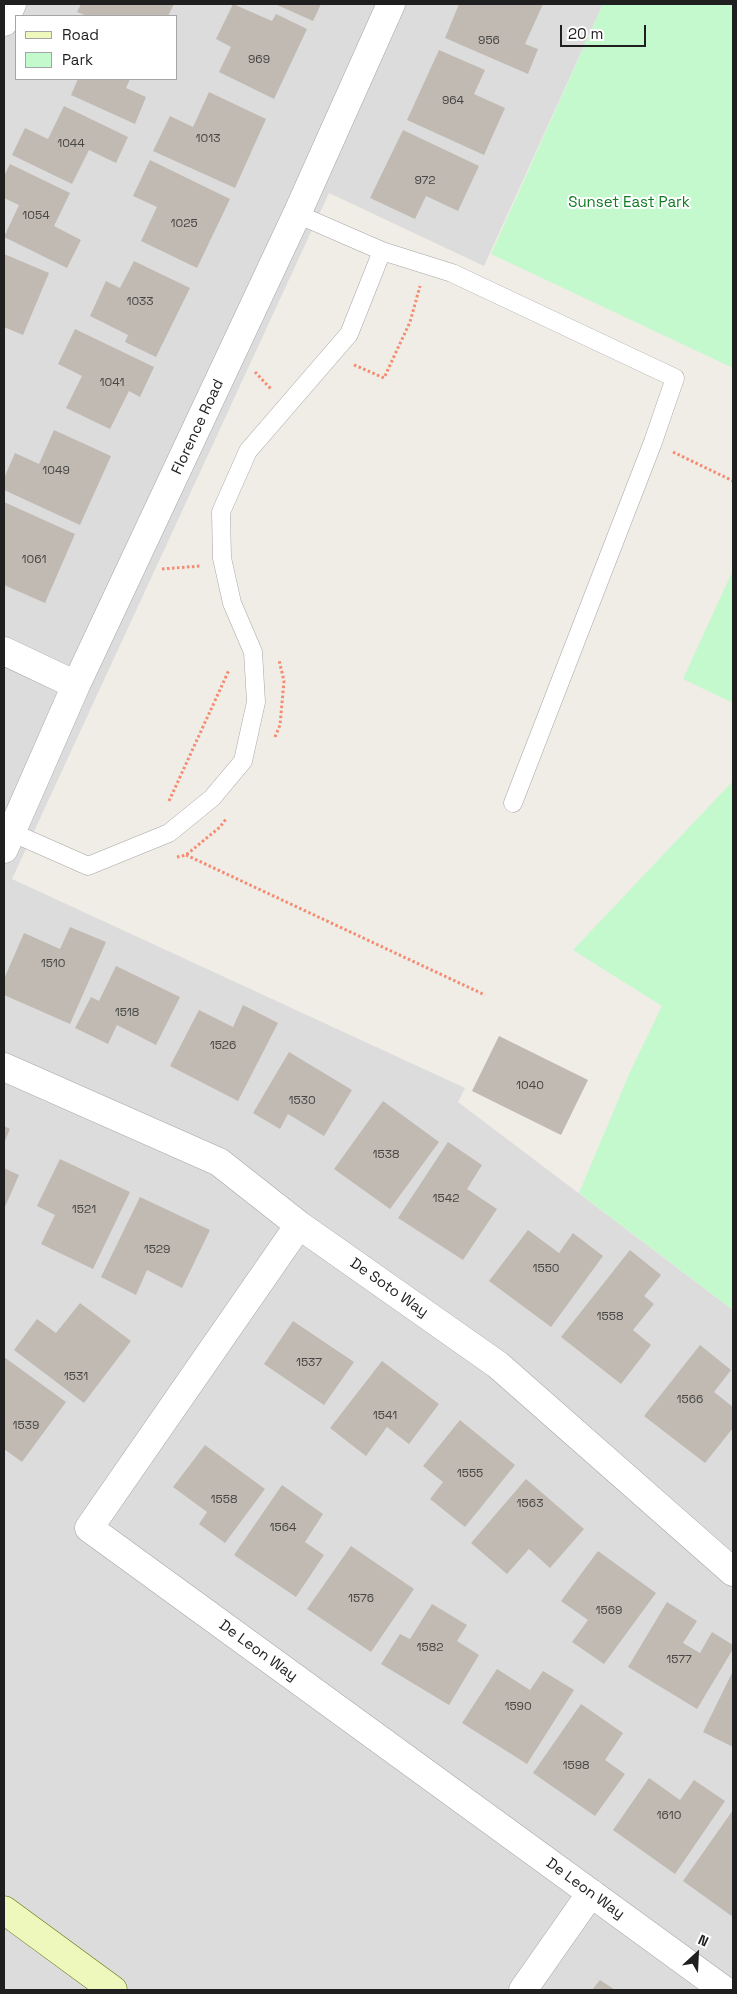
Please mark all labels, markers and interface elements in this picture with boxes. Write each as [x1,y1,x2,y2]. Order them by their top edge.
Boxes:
legend [15,15,178,80]
scale bar [562,15,648,47]
text: 20 m [568,24,603,43]
text: Road [62,25,99,44]
house number: 956 [478,34,500,48]
text: Park [62,50,93,69]
house number: 969 [248,53,270,67]
house number: 964 [442,94,464,108]
house number: 1013 [196,132,220,146]
house number: 1044 [57,137,85,151]
house number: 972 [414,174,436,188]
park label: Sunset East Park [568,194,690,212]
house number: 1054 [22,209,50,223]
house number: 1025 [170,217,198,231]
house number: 1033 [126,295,154,309]
house number: 1041 [100,376,124,390]
street label: Florence Road [168,377,228,477]
house number: 1049 [42,464,70,478]
house number: 1061 [21,553,47,567]
house number: 1510 [41,957,65,971]
house number: 1518 [115,1006,139,1020]
house number: 1526 [210,1039,236,1053]
house number: 1040 [516,1079,544,1093]
house number: 1530 [288,1094,316,1108]
house number: 1538 [373,1148,399,1162]
house number: 1542 [433,1192,459,1206]
house number: 1521 [72,1203,96,1217]
house number: 1529 [144,1243,170,1257]
street label: De Soto Way [346,1254,432,1322]
house number: 1550 [532,1262,560,1276]
house number: 1558 [597,1310,623,1324]
house number: 1537 [296,1356,322,1370]
house number: 1531 [64,1370,88,1384]
house number: 1566 [677,1393,703,1407]
house number: 1541 [373,1409,397,1423]
house number: 1539 [13,1419,39,1433]
house number: 1555 [457,1467,483,1481]
house number: 1558 [211,1493,237,1507]
house number: 1563 [517,1497,543,1511]
house number: 1564 [269,1521,297,1535]
house number: 1576 [348,1592,374,1606]
house number: 1569 [596,1604,622,1618]
street label: De Leon Way [215,1617,301,1685]
house number: 1582 [417,1641,443,1655]
house number: 1577 [666,1653,692,1667]
house number: 1590 [504,1700,532,1714]
house number: 1598 [562,1759,590,1773]
house number: 1610 [656,1809,682,1823]
street label: De Leon Way [542,1855,628,1923]
north arrow [672,1929,722,1979]
text: N [695,1930,711,1951]

